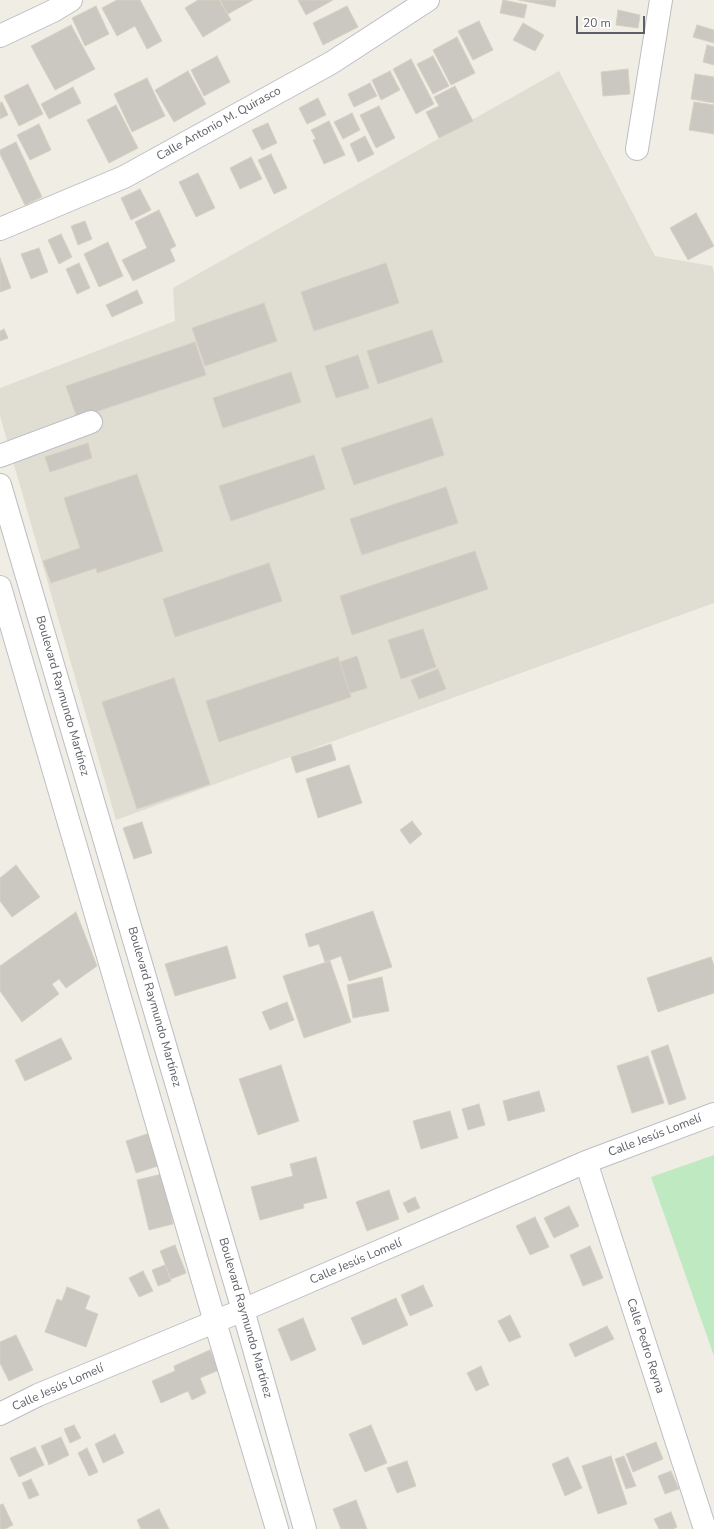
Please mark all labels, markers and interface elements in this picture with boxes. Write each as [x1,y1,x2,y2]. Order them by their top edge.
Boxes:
scale bar [578,8,647,34]
text: 20 m [583,15,611,31]
street label: Calle Antonio M. Quirasco [154,84,284,164]
street label: Boulevard Raymundo Martínez [32,614,92,778]
street label: Boulevard Raymundo Martínez [124,925,184,1089]
street label: Calle Jesús Lomelí [606,1112,704,1160]
street label: Boulevard Raymundo Martínez [215,1236,275,1400]
street label: Calle Jesús Lomelí [308,1236,404,1288]
street label: Calle Pedro Reyna [623,1297,667,1395]
street label: Calle Jesús Lomelí [10,1361,106,1415]

